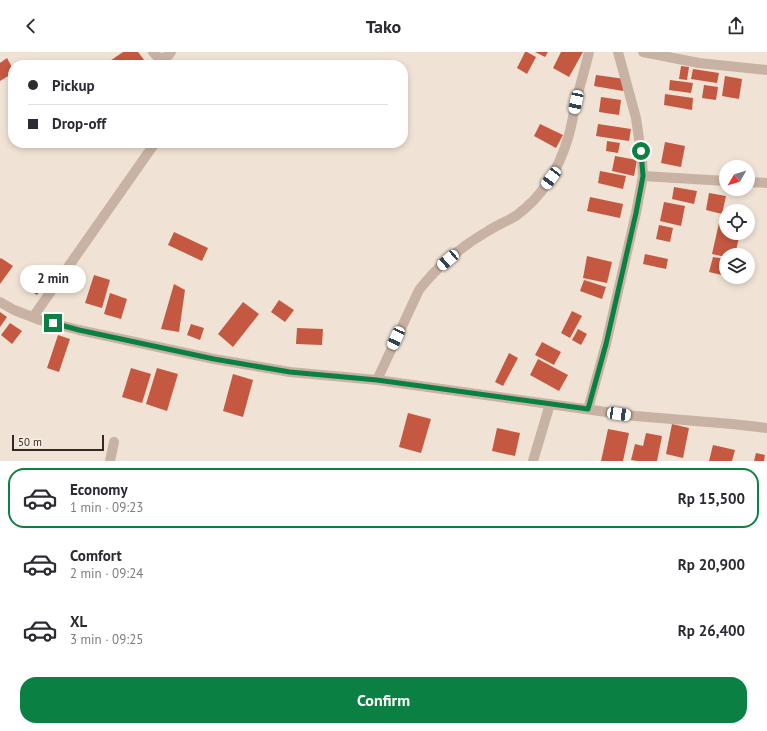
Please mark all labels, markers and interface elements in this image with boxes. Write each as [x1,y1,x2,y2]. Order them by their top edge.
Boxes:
icon: back [20,15,42,37]
text: Tako [366,15,401,38]
icon: share [725,15,747,37]
text: Pickup [52,76,95,95]
car [568,89,584,115]
text: Drop-off [52,114,106,133]
route start [632,142,650,160]
north arrow [719,160,755,196]
map controls [719,160,755,284]
car [539,165,563,191]
button: locate [719,204,755,240]
car [435,248,461,272]
button: layers [719,248,755,284]
callout: 2 min [20,265,86,293]
text: 2 min [37,270,69,287]
route end [44,314,62,332]
car [385,325,407,351]
car [606,406,632,422]
scale bar [12,433,104,452]
text: 50 m [18,435,42,449]
icon: car [22,480,58,516]
text: Economy [70,480,128,499]
text: Rp 15,500 [678,489,745,508]
text: 1 min · 09:23 [70,499,143,516]
icon: car [22,546,58,582]
text: Comfort [70,546,122,565]
text: Rp 20,900 [678,555,745,574]
text: 2 min · 09:24 [70,565,143,582]
icon: car [22,612,58,648]
text: XL [70,612,87,631]
text: Rp 26,400 [678,621,745,640]
text: 3 min · 09:25 [70,631,143,648]
button: Confirm [20,677,747,723]

